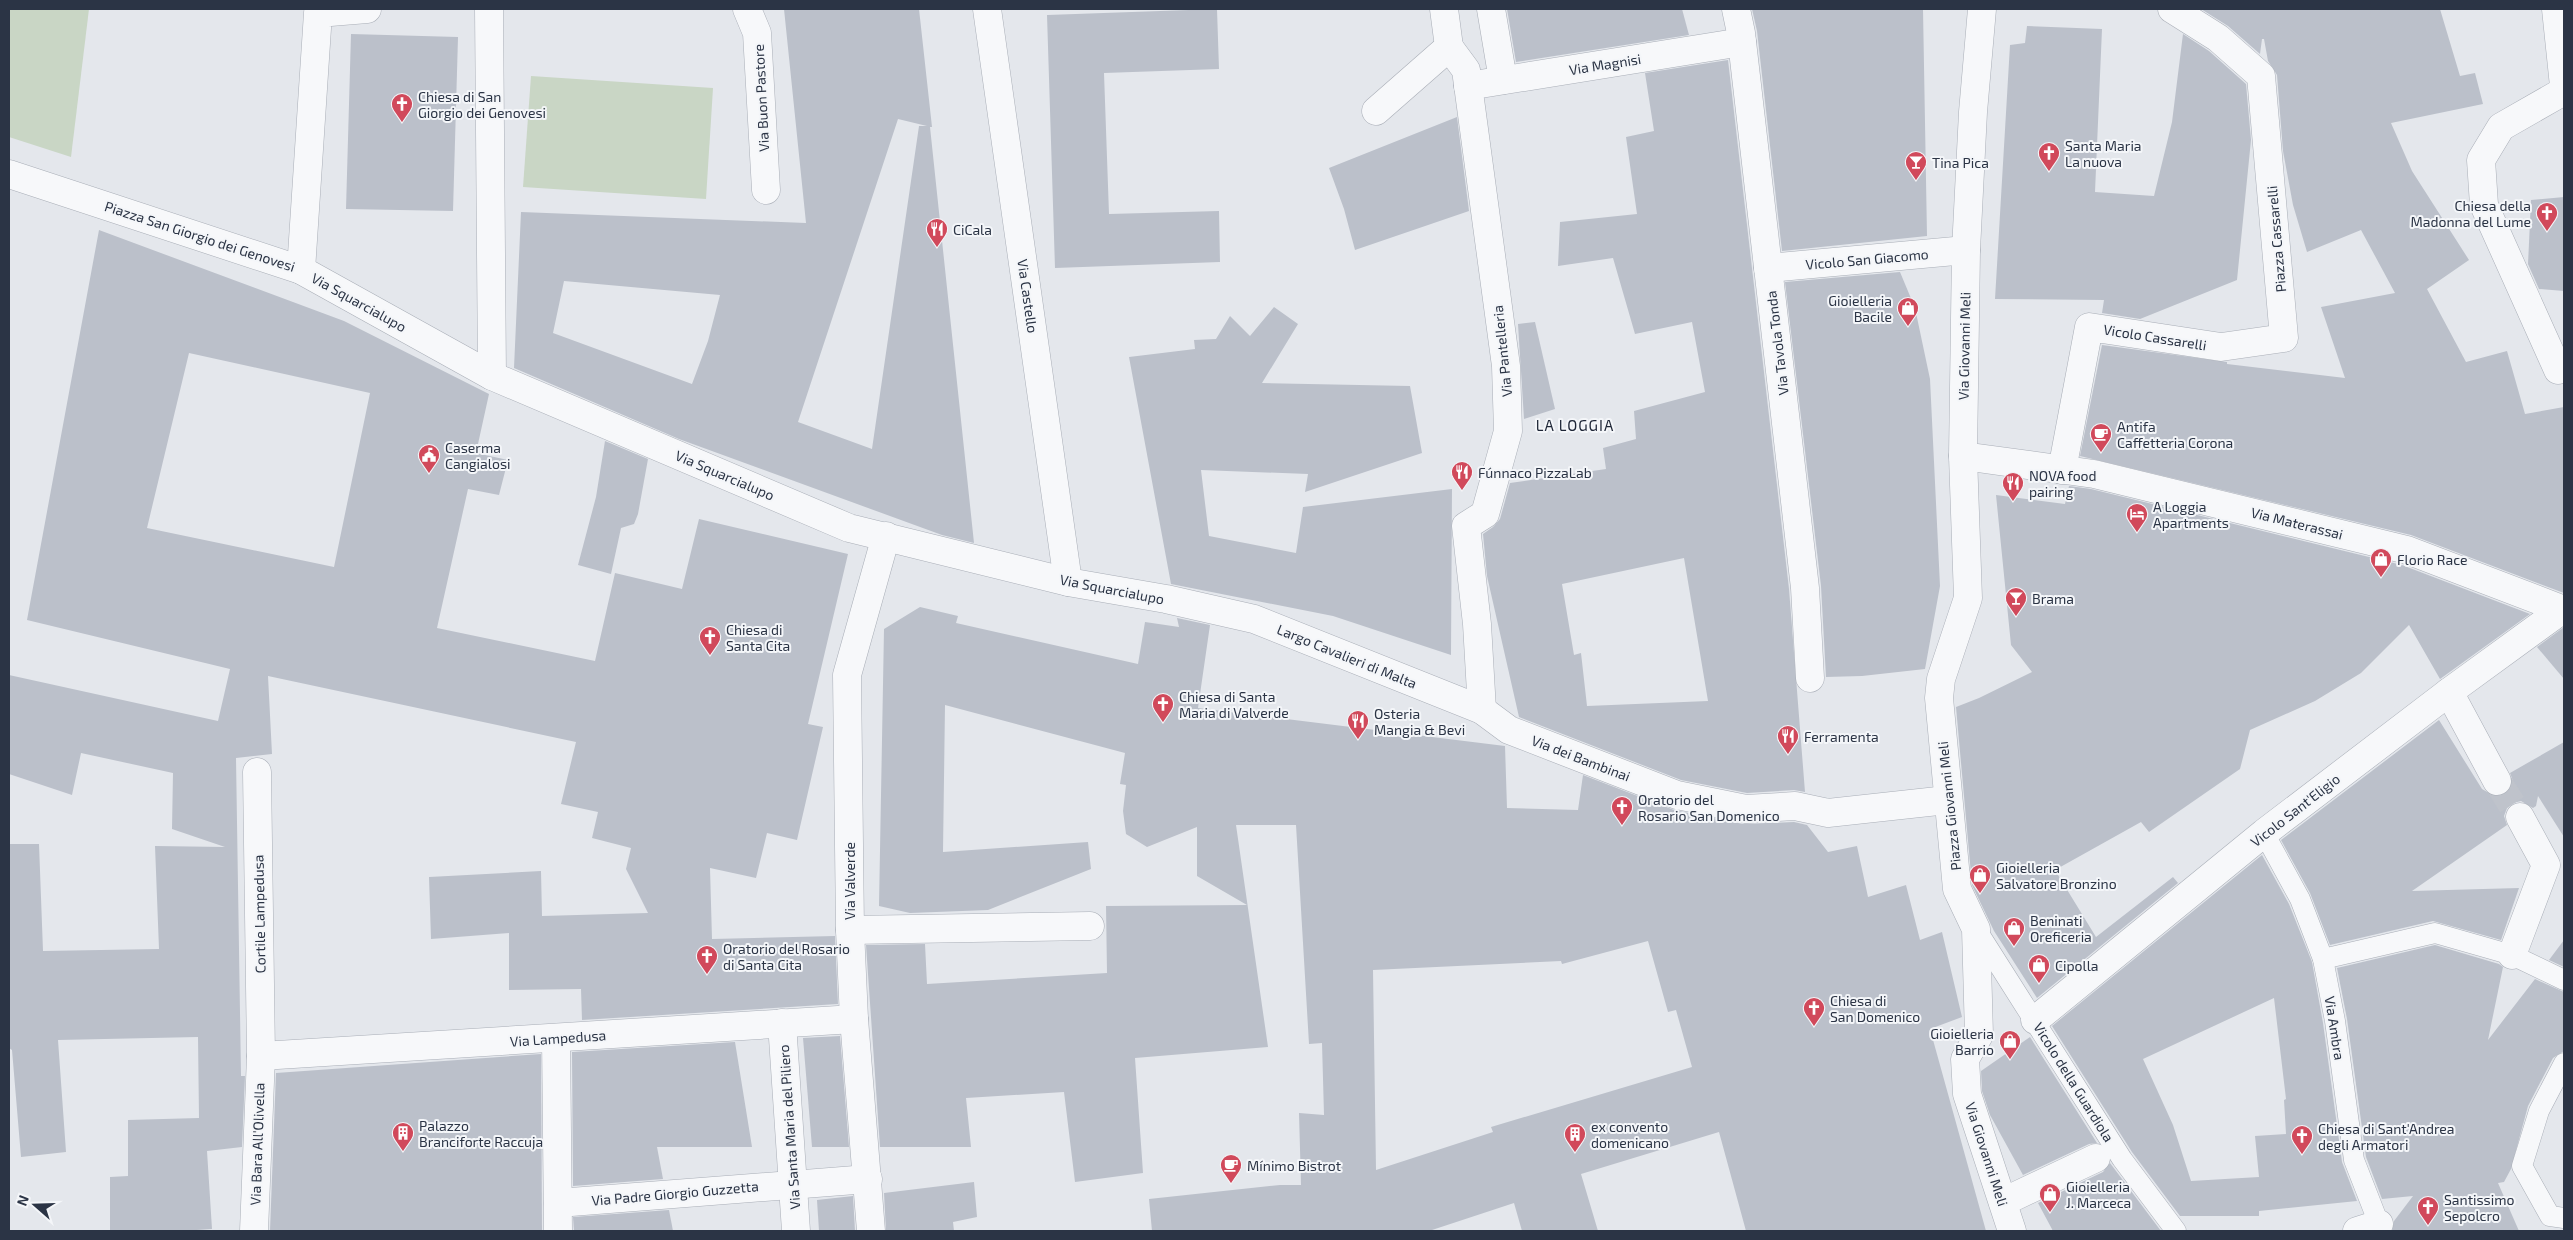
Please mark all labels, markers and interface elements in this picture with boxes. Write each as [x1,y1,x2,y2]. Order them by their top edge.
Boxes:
street label: Via Buon Pastore [750,44,772,152]
street label: Via Magnisi [1568,50,1642,78]
place label: Chiesa di San Giorgio dei Genovesi [418,88,546,121]
church icon: Chiesa di San Giorgio dei Genovesi [390,92,414,123]
place label: Santa Maria La nuova [2065,137,2142,170]
church icon: Santa Maria La nuova [2037,141,2061,172]
bar icon: Tina Pica [1904,150,1928,181]
place label: Tina Pica [1932,154,1989,171]
street label: Piazza Cassarelli [2263,185,2289,293]
street label: Piazza San Giorgio dei Genovesi [103,197,297,275]
place label: Chiesa della Madonna del Lume [2411,197,2531,230]
church icon: Chiesa della Madonna del Lume [2535,201,2559,232]
restaurant icon: CiCala [925,217,949,248]
place label: CiCala [953,221,992,238]
street label: Vicolo San Giacomo [1805,245,1929,273]
street label: Via Castello [1014,258,1042,334]
street label: Via Squarcialupo [309,269,409,335]
street label: Via Tavola Tonda [1762,290,1792,396]
place label: Gioielleria Bacile [1828,292,1892,325]
street label: Via Giovanni Meli [1955,292,1973,400]
shop icon: Gioielleria Bacile [1896,296,1920,327]
street label: Via Pantelleria [1489,304,1515,398]
street label: Vicolo Cassarelli [2102,320,2208,354]
district label: LA LOGGIA [1536,416,1614,434]
place label: Antifa Caffetteria Corona [2117,418,2233,451]
cafe icon: Antifa Caffetteria Corona [2089,422,2113,453]
place label: Caserma Cangialosi [445,439,510,472]
public building icon: Caserma Cangialosi [417,443,441,474]
street label: Via Squarcialupo [673,446,777,504]
restaurant icon: Fúnnaco PizzaLab [1450,460,1474,491]
place label: Fúnnaco PizzaLab [1478,464,1592,481]
place label: NOVA food pairing [2029,467,2097,500]
restaurant icon: NOVA food pairing [2001,471,2025,502]
place label: A Loggia Apartments [2153,498,2229,531]
hotel icon: A Loggia Apartments [2125,502,2149,533]
street label: Via Materassai [2249,503,2345,543]
shop icon: Florio Race [2369,547,2393,578]
place label: Florio Race [2397,551,2467,568]
street label: Via Squarcialupo [1058,571,1166,607]
bar icon: Brama [2004,586,2028,617]
place label: Brama [2032,590,2074,607]
street label: Largo Cavalieri di Malta [1275,620,1419,692]
place label: Chiesa di Santa Cita [726,621,790,654]
church icon: Chiesa di Santa Cita [698,625,722,656]
place label: Chiesa di Santa Maria di Valverde [1179,688,1289,721]
church icon: Chiesa di Santa Maria di Valverde [1151,692,1175,723]
place label: Osteria Mangia & Bevi [1374,705,1465,738]
restaurant icon: Osteria Mangia & Bevi [1346,709,1370,740]
restaurant icon: Ferramenta [1776,724,1800,755]
place label: Ferramenta [1804,728,1879,745]
street label: Via dei Bambinai [1529,731,1633,785]
street label: Piazza Giovanni Meli [1934,740,1964,872]
street label: Vicolo Sant'Eligio [2247,770,2343,850]
place label: Oratorio del Rosario San Domenico [1638,791,1780,824]
church icon: Oratorio del Rosario San Domenico [1610,795,1634,826]
street label: Via Valverde [841,842,858,920]
street label: Cortile Lampedusa [249,854,269,974]
place label: Gioielleria Salvatore Bronzino [1996,859,2117,892]
shop icon: Gioielleria Salvatore Bronzino [1968,863,1992,894]
place label: Beninati Oreficeria [2030,912,2092,945]
shop icon: Beninati Oreficeria [2002,916,2026,947]
place label: Oratorio del Rosario di Santa Cita [723,940,850,973]
church icon: Oratorio del Rosario di Santa Cita [695,944,719,975]
shop icon: Cipolla [2027,953,2051,984]
place label: Cipolla [2055,957,2099,974]
place label: Chiesa di San Domenico [1830,992,1920,1025]
street label: Via Ambra [2322,995,2348,1061]
church icon: Chiesa di San Domenico [1802,996,1826,1027]
street label: Vicolo della Guardiola [2030,1019,2118,1145]
place label: Gioielleria Barrio [1930,1025,1994,1058]
street label: Via Lampedusa [509,1026,607,1050]
shop icon: Gioielleria Barrio [1998,1029,2022,1060]
street label: Via Santa Maria del Piliero [775,1044,803,1210]
street label: Via Bara All'Olivella [246,1082,268,1206]
street label: Via Giovanni Meli [1962,1100,2012,1208]
place label: Palazzo Branciforte Raccuja [419,1117,543,1150]
place label: ex convento domenicano [1591,1118,1669,1151]
place label: Chiesa di Sant'Andrea degli Armatori [2318,1120,2455,1153]
building icon: Palazzo Branciforte Raccuja [391,1121,415,1152]
building icon: ex convento domenicano [1563,1122,1587,1153]
church icon: Chiesa di Sant'Andrea degli Armatori [2290,1124,2314,1155]
cafe icon: Mínimo Bistrot [1219,1153,1243,1184]
place label: Mínimo Bistrot [1247,1157,1341,1174]
street label: Via Padre Giorgio Guzzetta [591,1177,759,1209]
place label: Gioielleria J. Marceca [2066,1178,2131,1211]
north arrow [10,1180,60,1230]
shop icon: Gioielleria J. Marceca [2038,1182,2062,1213]
place label: Santissimo Sepolcro [2444,1191,2514,1224]
text: N [13,1193,32,1208]
church icon: Santissimo Sepolcro [2416,1195,2440,1226]

